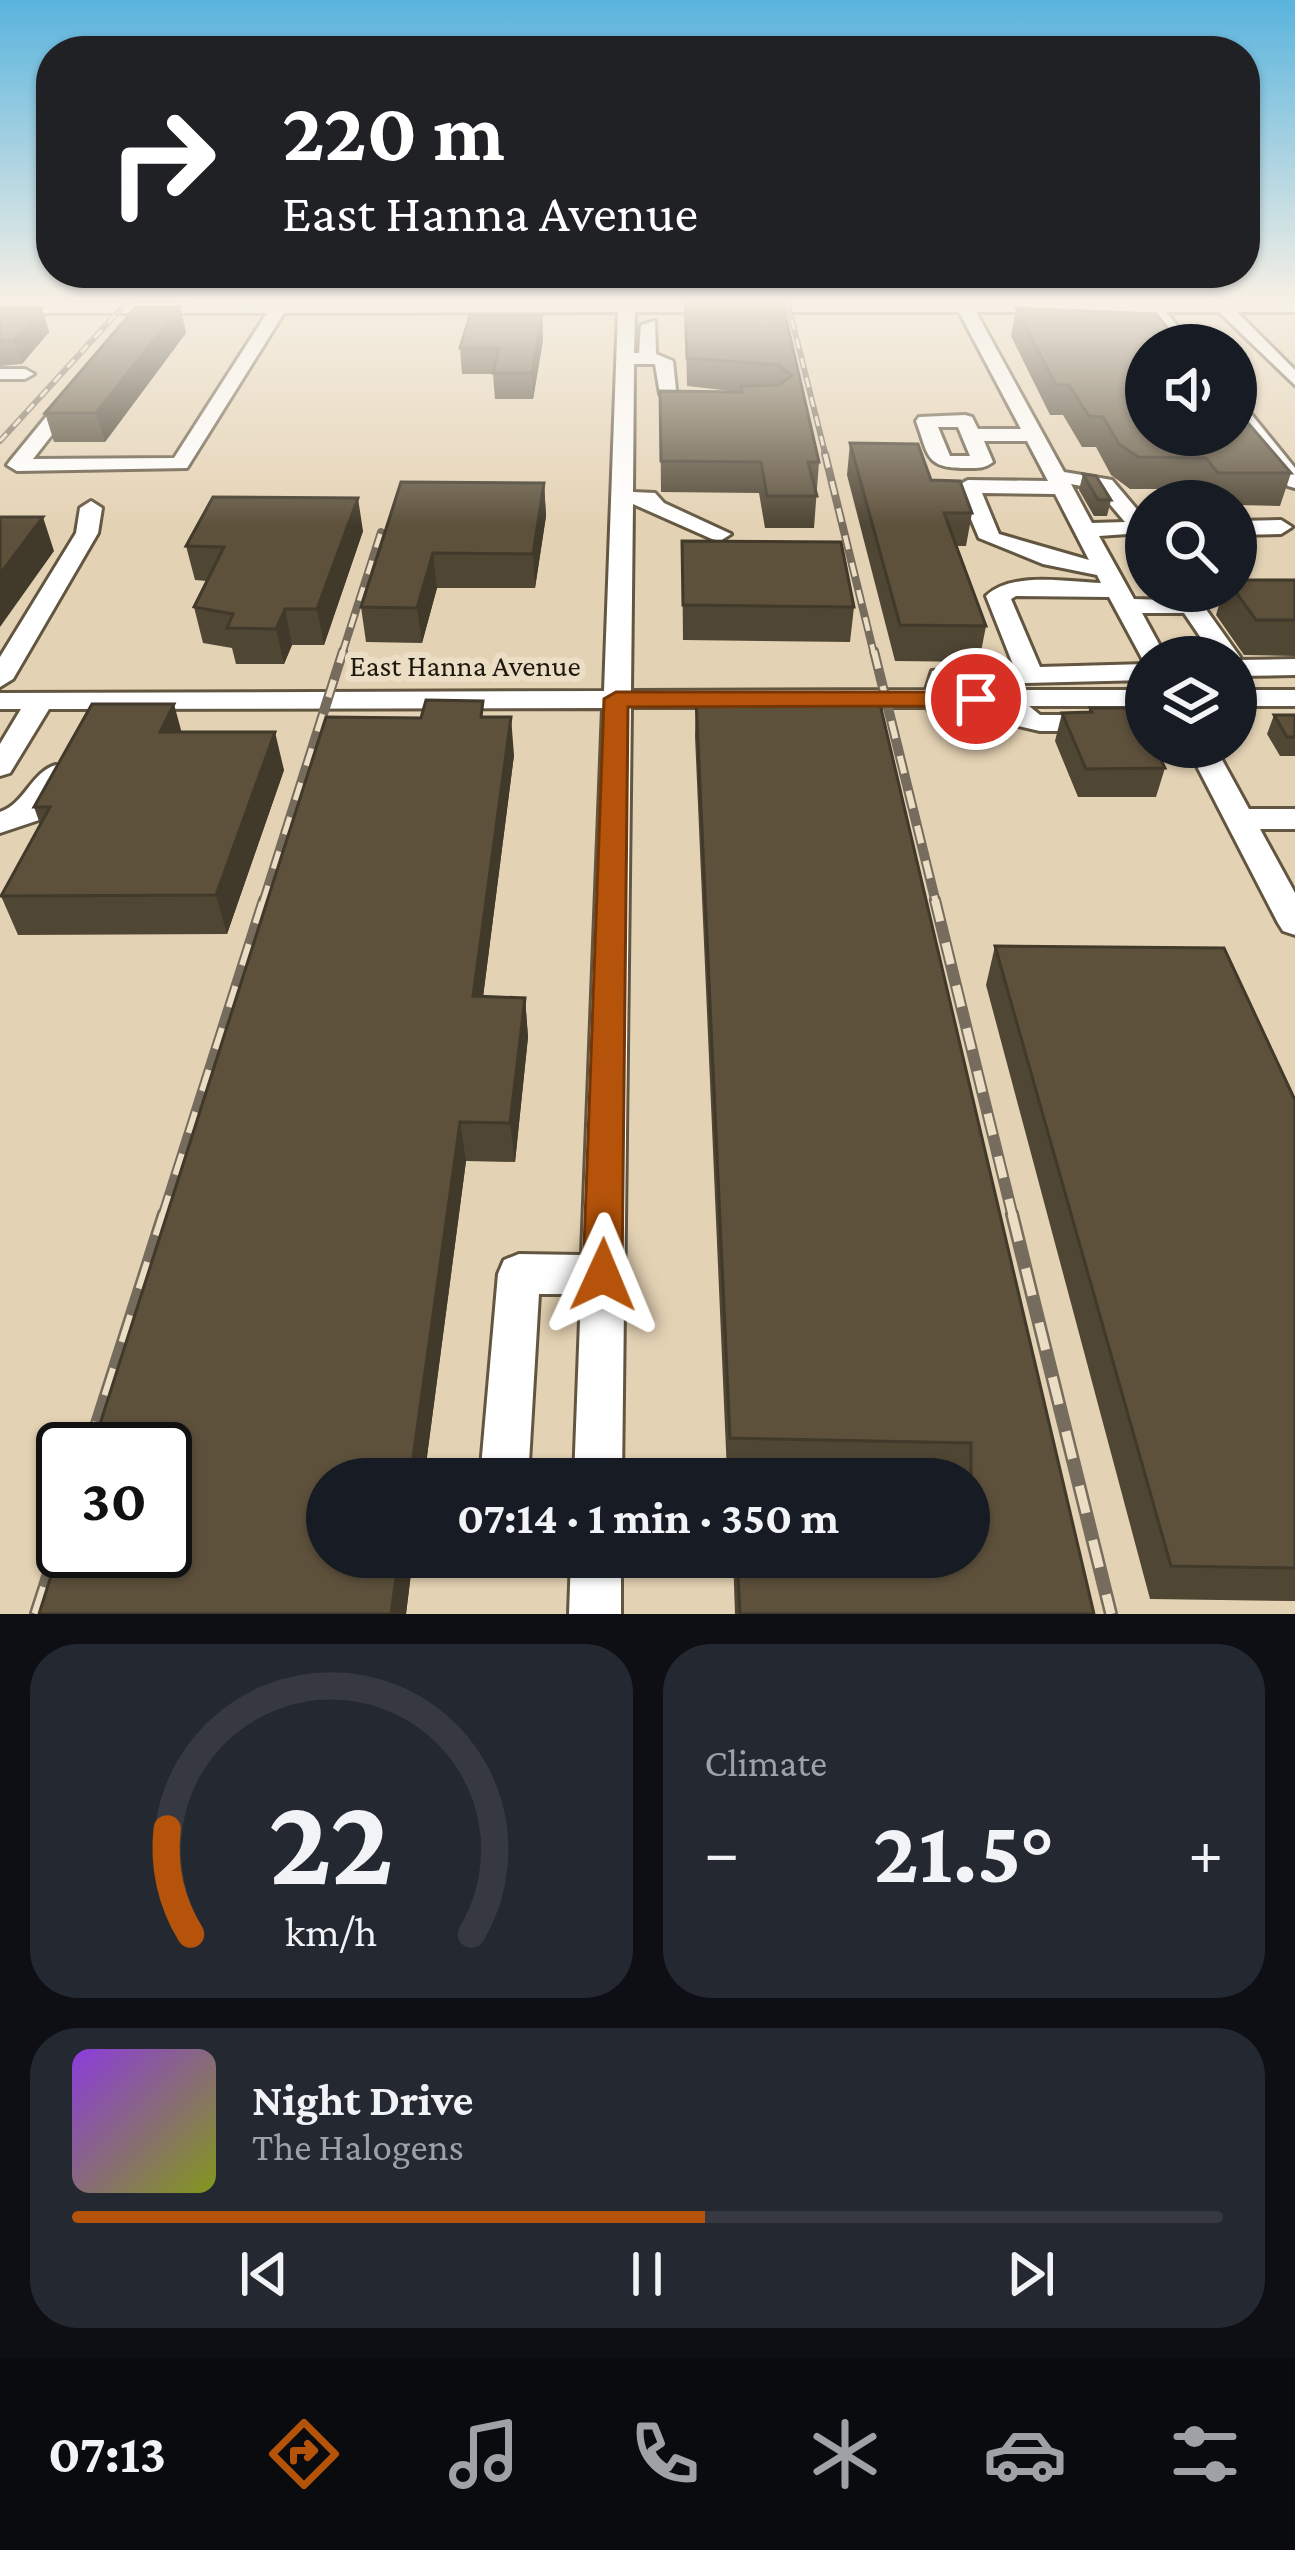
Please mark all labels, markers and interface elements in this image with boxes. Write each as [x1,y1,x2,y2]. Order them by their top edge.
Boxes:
icon: right [84,84,240,240]
text: 220 m [282,85,505,178]
text: East Hanna Avenue [282,183,698,243]
map controls [1125,324,1257,768]
button: sound [1125,324,1257,456]
button: search [1125,480,1257,612]
button: layers [1125,636,1257,768]
pin [925,648,1027,750]
street label: East Hanna Avenue [349,649,581,682]
icon: arrive [943,666,1009,732]
position arrow [540,1212,666,1338]
speed limit sign: 30 [36,1422,192,1578]
text: 07:14 · 1 min · 350 m [457,1493,839,1543]
text: Climate [705,1741,827,1784]
text: 22 [269,1771,394,1910]
text: 21.5° [873,1801,1055,1901]
text: − [705,1815,739,1888]
text: + [1188,1815,1223,1888]
text: km/h [285,1908,377,1955]
text: Night Drive [252,2075,473,2125]
text: The Halogens [252,2125,464,2168]
icon: previous [231,2241,297,2307]
icon: pause [614,2241,680,2307]
icon: next [998,2241,1064,2307]
icon: directions [262,2412,346,2496]
icon: music [442,2412,526,2496]
icon: phone [623,2412,707,2496]
icon: climate [803,2412,887,2496]
icon: car [983,2412,1067,2496]
icon: filters [1163,2412,1247,2496]
text: 07:13 [48,2424,166,2484]

